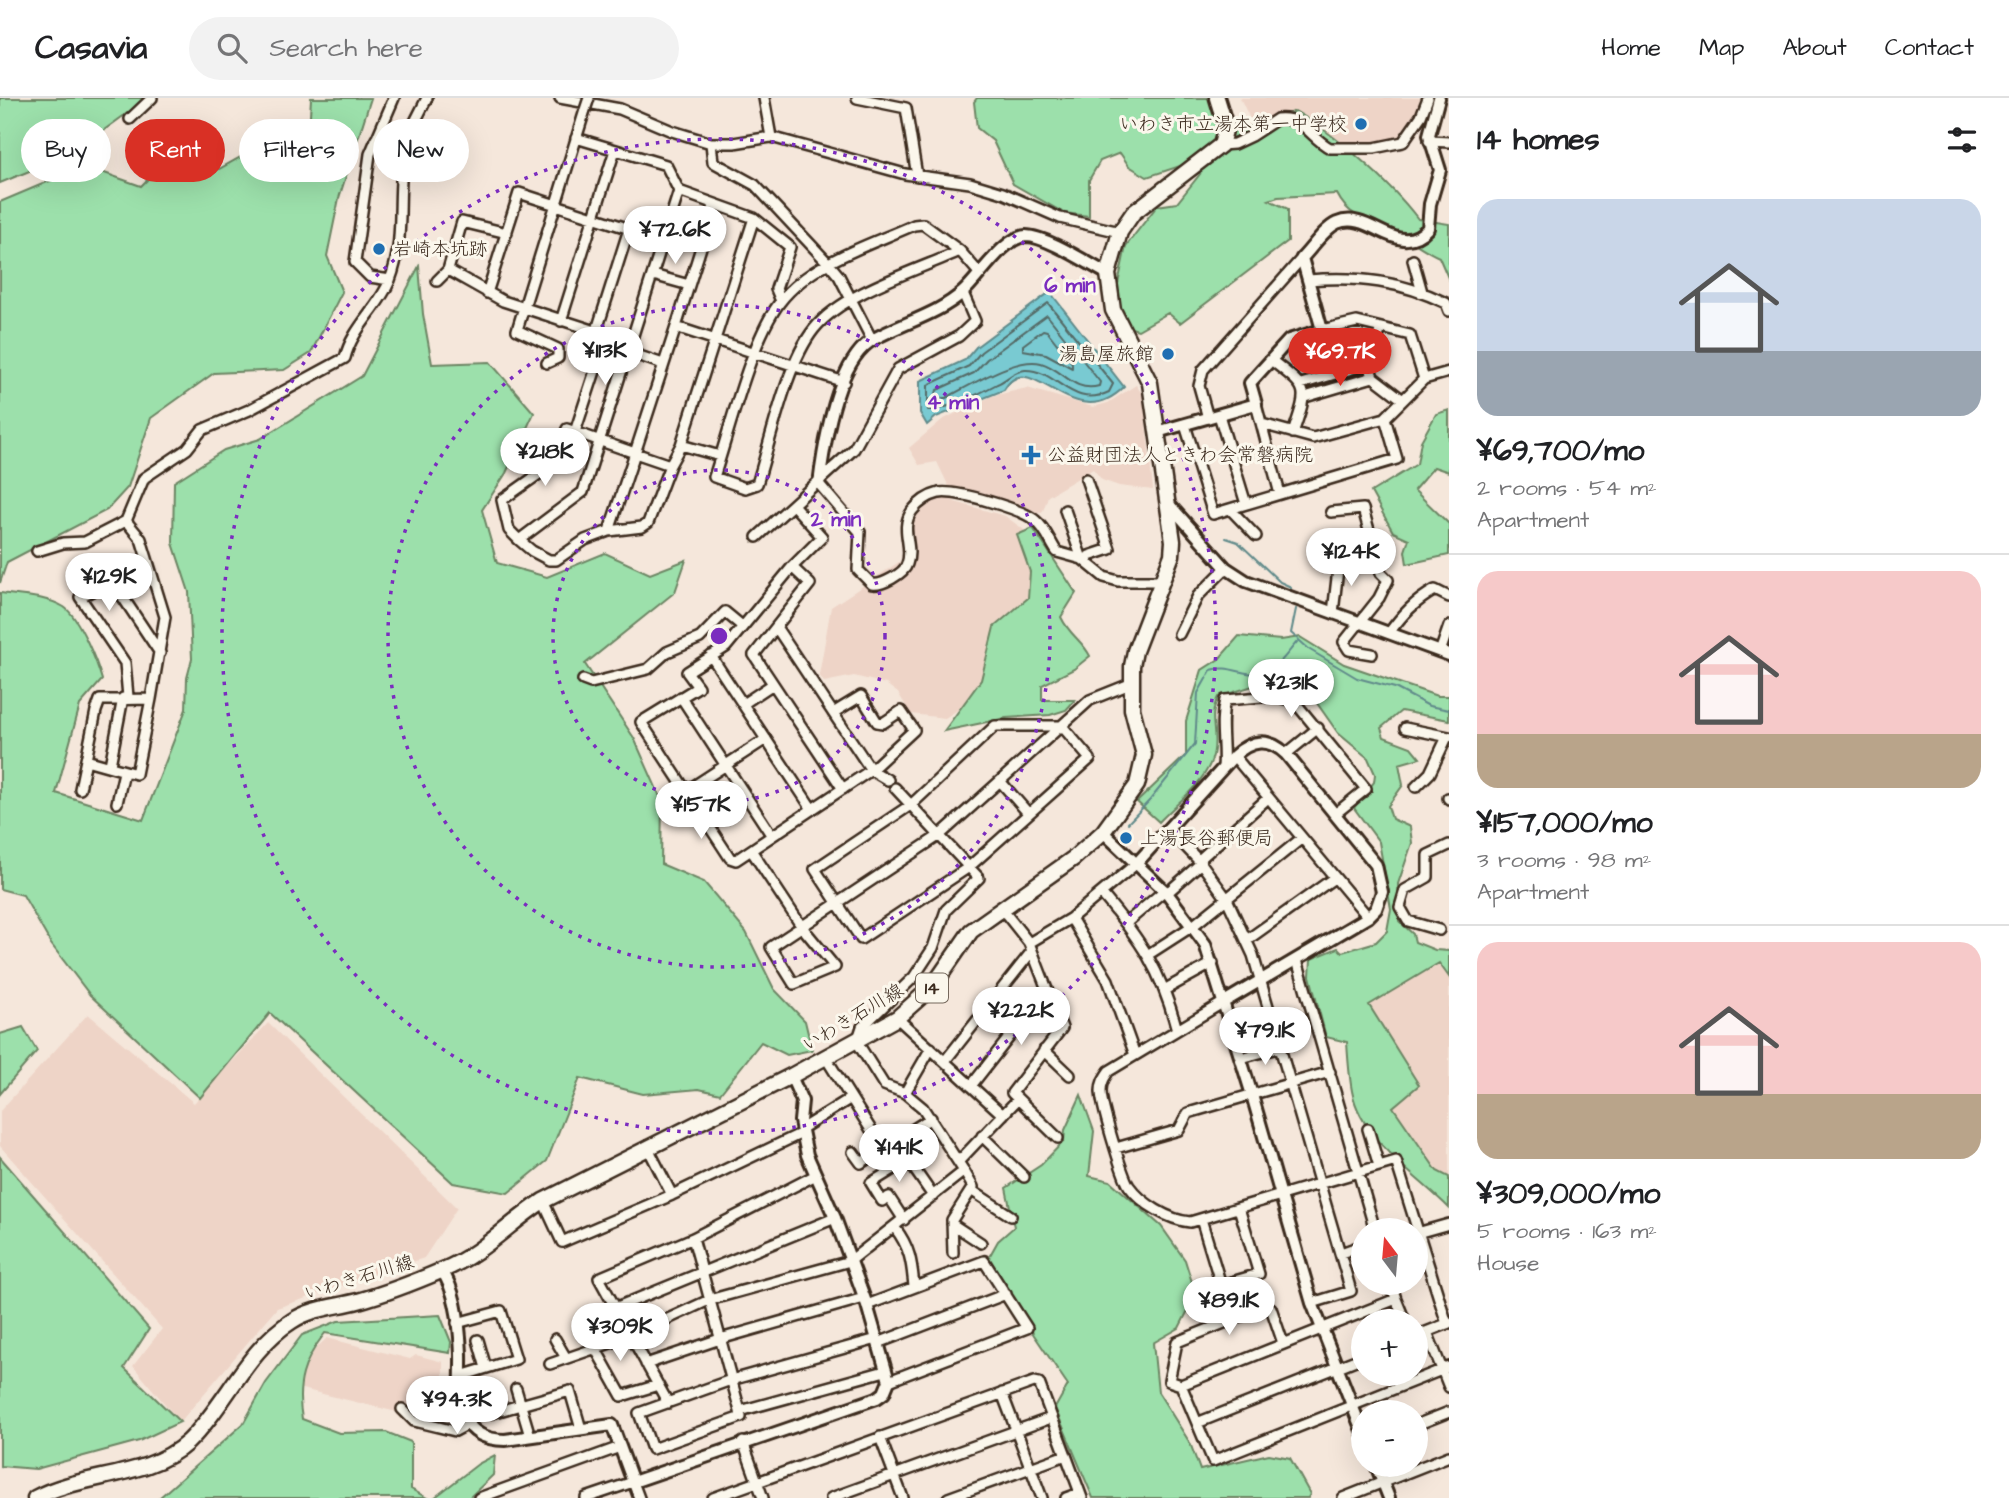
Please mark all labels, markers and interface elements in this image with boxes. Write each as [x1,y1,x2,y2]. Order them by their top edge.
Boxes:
search box [189,17,679,80]
text: Casavia [35,25,147,71]
icon: search [213,29,251,67]
text: Search here [269,30,423,66]
text: Home [1601,31,1661,65]
text: Map [1699,31,1744,65]
text: About [1782,31,1847,65]
text: Contact [1885,31,1974,65]
place label: いわき市立湯本第一中学校 [1119,111,1347,138]
marker: いわき市立湯本第一中学校 [1353,116,1369,132]
chip: Buy [21,119,111,182]
chip: Rent [125,119,225,182]
chip: Filters [239,119,359,182]
chip: New [373,119,469,182]
text: 14 homes [1477,119,1600,161]
icon: filters [1943,121,1981,159]
pin: ¥72.6K [618,206,732,266]
text: ¥72.6K [639,213,711,245]
place label: 岩崎本坑跡 [393,236,488,263]
marker: 岩崎本坑跡 [371,241,387,257]
icon: home [1666,245,1792,371]
text: 6 min [1044,271,1096,300]
pin: ¥113K [556,328,654,387]
pin: ¥69.7K [1283,328,1397,388]
text: ¥113K [583,334,627,366]
text: ¥69.7K [1304,335,1376,367]
place label: 湯島屋旅館 [1059,341,1154,368]
marker: 湯島屋旅館 [1160,346,1176,362]
text: 4 min [927,388,980,417]
pin: ¥218K [496,428,594,488]
text: ¥69,700/mo [1477,430,1644,472]
text: ¥218K [516,435,574,467]
place label: 公益財団法人ときわ会常磐病院 [1047,442,1313,469]
marker: 公益財団法人ときわ会常磐病院 [1021,445,1041,465]
text: 2 rooms · 54 m² [1477,472,1657,504]
text: Apartment [1477,504,1589,536]
text: 2 min [810,505,862,534]
pin: ¥124K [1302,528,1400,588]
text: ¥124K [1322,535,1380,567]
pin: ¥129K [60,554,158,613]
text: ¥129K [81,560,137,592]
icon: home [1666,617,1792,743]
centre of rings [707,624,731,648]
pin: ¥231K [1242,660,1340,719]
text: ¥231K [1264,666,1318,698]
pin: ¥157K [652,782,750,841]
text: ¥157K [671,788,731,820]
text: ¥157,000/mo [1477,802,1653,844]
place label: 上湯長谷郵便局 [1140,825,1273,852]
marker: 上湯長谷郵便局 [1118,830,1134,846]
text: 3 rooms · 98 m² [1477,844,1651,876]
text: Apartment [1477,876,1589,908]
road number: 14 [916,974,948,1002]
street label: いわき石川線 [797,977,909,1059]
pin: ¥222K [972,988,1070,1047]
icon: home [1666,988,1792,1114]
text: ¥222K [988,994,1054,1026]
pin: ¥79.1K [1208,1007,1322,1067]
text: ¥79.1K [1235,1014,1295,1046]
pin: ¥141K [850,1124,948,1184]
text: ¥141K [875,1131,923,1163]
text: ¥309,000/mo [1477,1173,1660,1215]
text: 5 rooms · 163 m² [1477,1215,1657,1247]
north arrow [1351,1218,1428,1295]
map controls [1351,1218,1428,1477]
text: House [1477,1247,1540,1279]
street label: いわき石川線 [301,1248,417,1308]
pin: ¥89.1K [1172,1278,1286,1337]
text: ¥89.1K [1199,1284,1259,1316]
pin: ¥309K [571,1304,669,1363]
button: + [1351,1309,1428,1386]
text: ¥309K [587,1310,653,1342]
pin: ¥94.3K [400,1376,514,1436]
text: ¥94.3K [422,1383,492,1415]
button: − [1351,1400,1428,1477]

